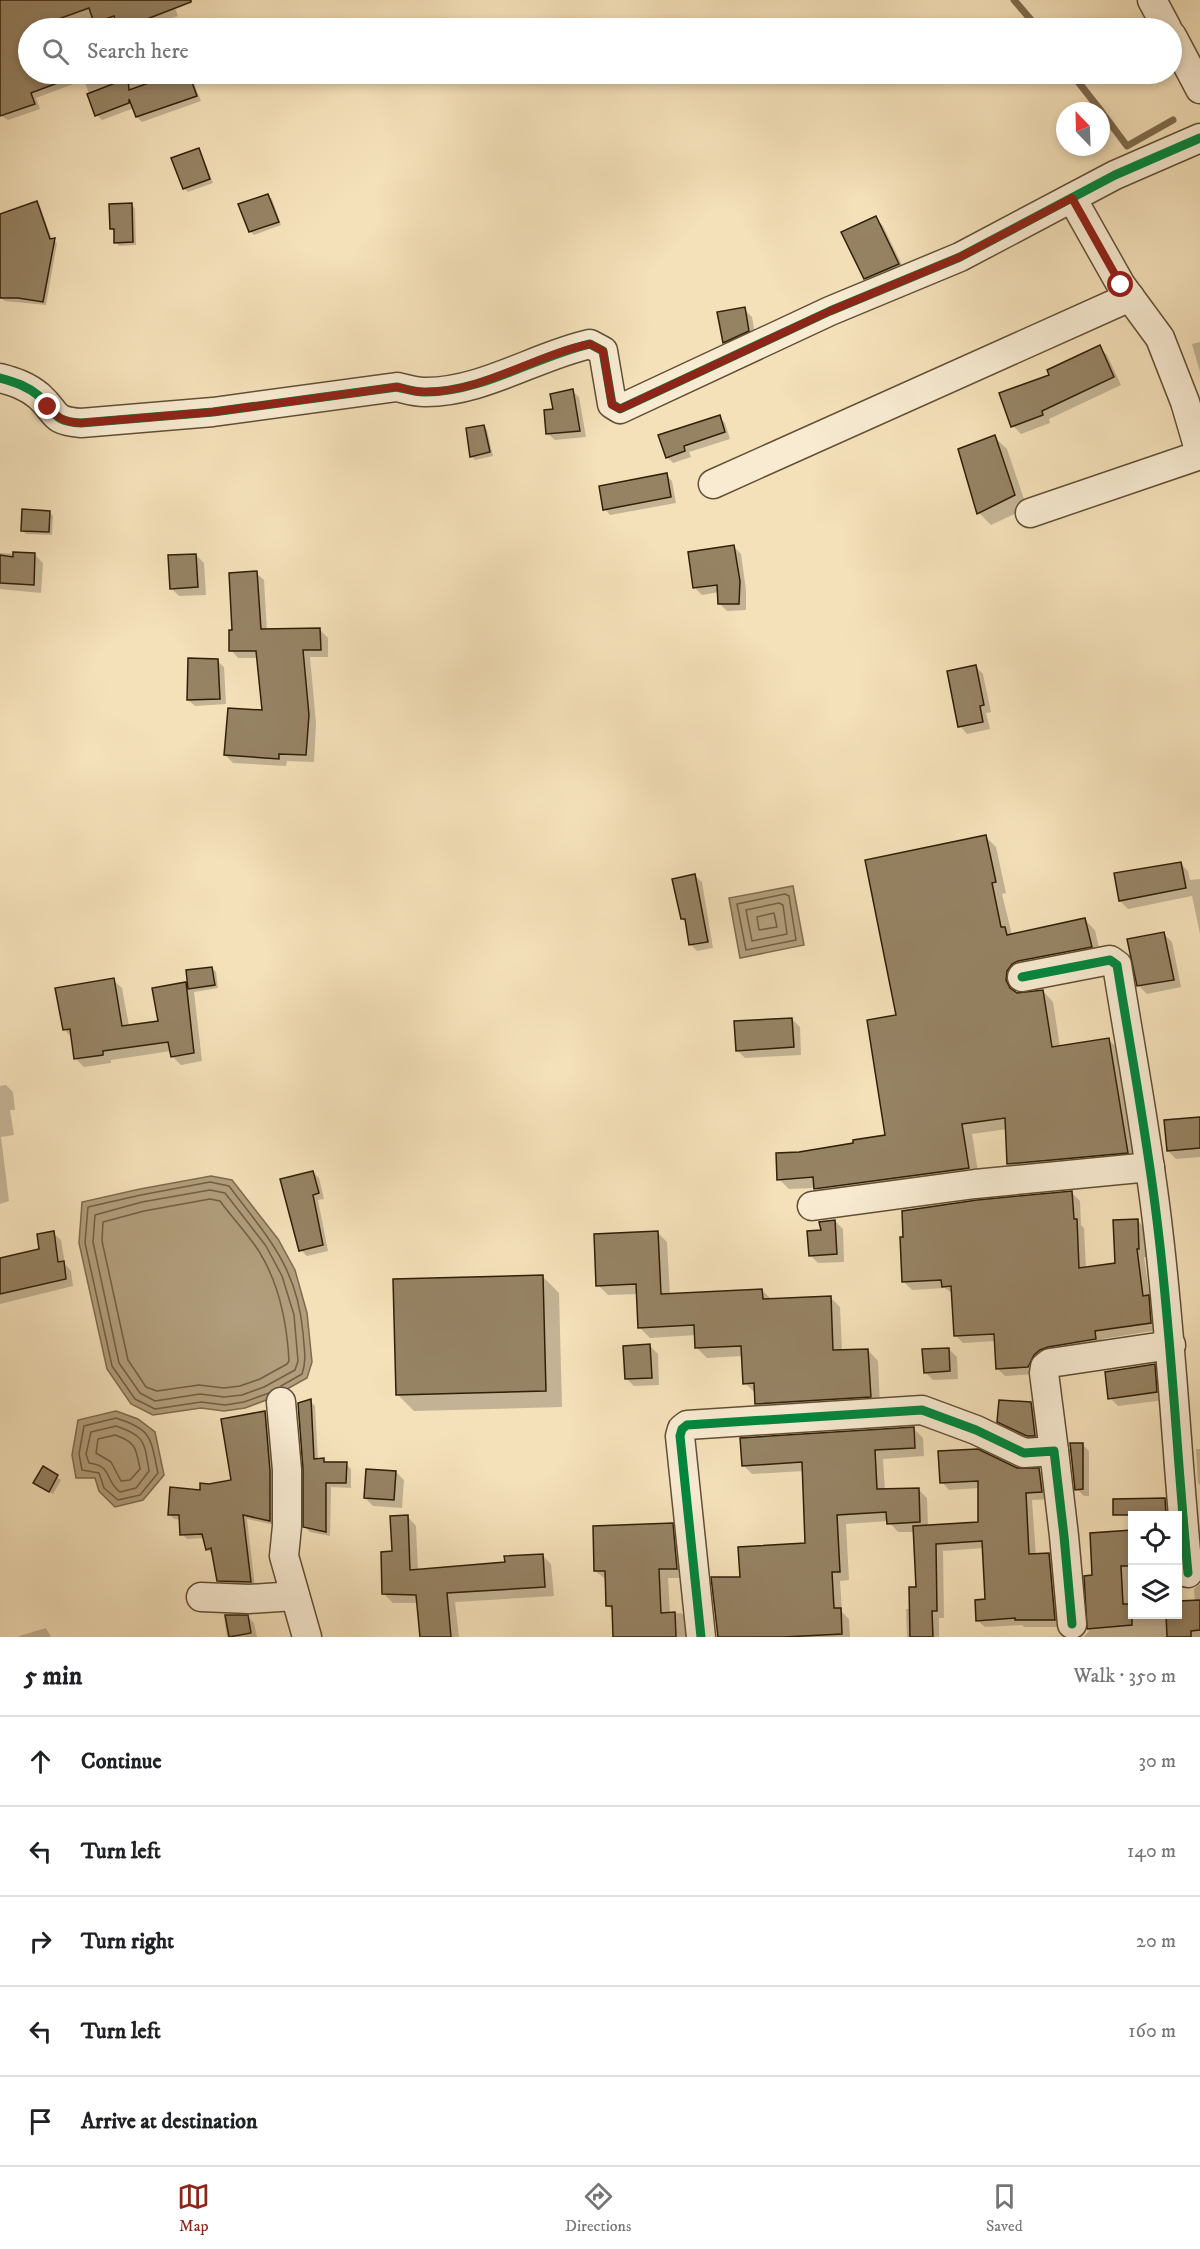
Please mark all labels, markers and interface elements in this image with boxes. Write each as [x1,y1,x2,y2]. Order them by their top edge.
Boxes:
search box [18,18,1182,84]
icon: search [39,35,72,68]
text: Search here [87,38,189,65]
north arrow [1056,102,1110,156]
route start [1107,271,1133,297]
route end [34,393,60,419]
map controls [1128,1511,1182,1619]
button: locate [1128,1511,1182,1565]
button: layers [1128,1565,1182,1619]
text: 5 min [24,1660,82,1693]
text: Walk · 350 m [1074,1664,1176,1689]
icon: ahead [24,1745,57,1778]
text: Continue [81,1748,162,1775]
text: 30 m [1138,1749,1176,1774]
icon: left [24,1835,57,1868]
text: Turn left [81,1838,161,1865]
text: 140 m [1127,1839,1176,1864]
icon: right [24,1925,57,1958]
text: Turn right [81,1928,174,1955]
text: 20 m [1136,1929,1176,1954]
icon: left [24,2015,57,2048]
text: Turn left [81,2018,161,2045]
text: 160 m [1128,2019,1176,2044]
icon: arrive [24,2105,57,2138]
text: Arrive at destination [81,2108,258,2135]
tab: Map [177,2180,210,2236]
tab: Directions [565,2180,631,2236]
tab: Saved [986,2180,1023,2236]

